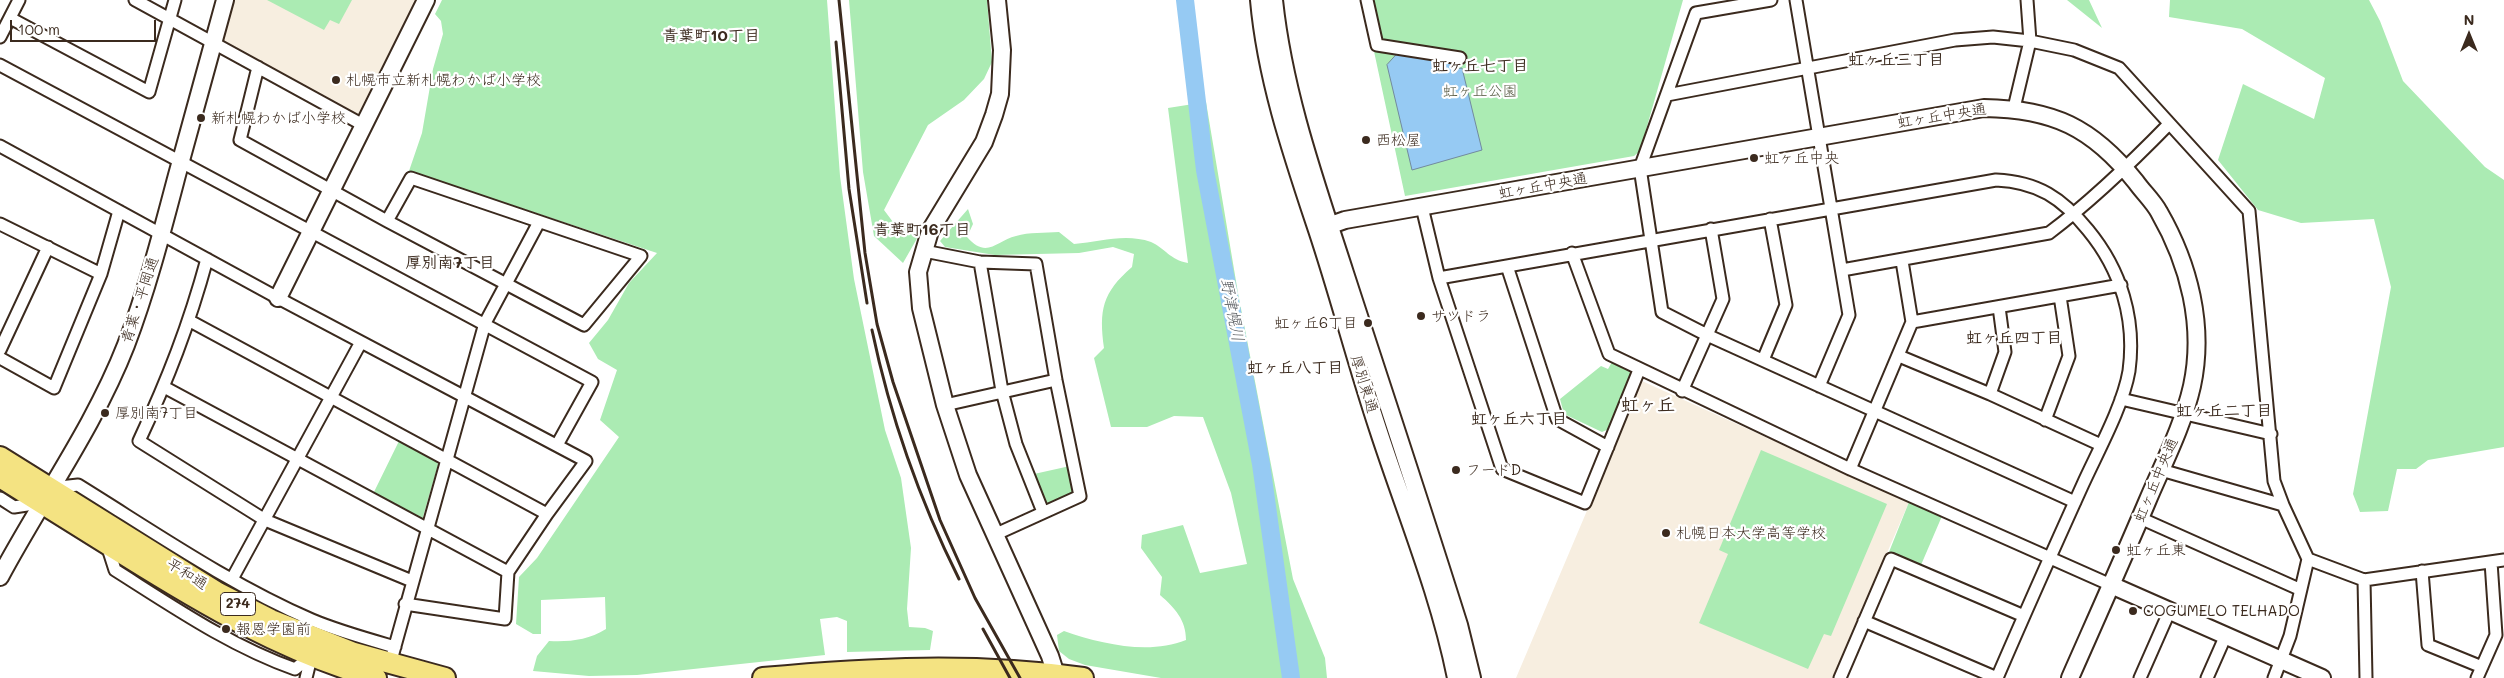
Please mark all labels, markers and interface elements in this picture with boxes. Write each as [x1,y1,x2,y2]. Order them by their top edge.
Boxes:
scale bar [12,10,159,42]
north arrow [2444,10,2494,60]
text: N [2464,10,2474,29]
text: 100 m [18,19,60,39]
district label: 青葉町10丁目 [662,26,760,46]
district label: 虹ヶ丘三丁目 [1848,50,1944,70]
district label: 虹ヶ丘七丁目 [1432,56,1528,76]
place label: 札幌市立新札幌わかば小学校 [346,71,541,89]
marker: 札幌市立新札幌わかば小学校 [330,74,342,86]
park label: 虹ヶ丘公園 [1443,82,1517,100]
street label: 虹ヶ丘中央通 [1896,100,1988,132]
place label: 新札幌わかば小学校 [211,109,346,127]
marker: 新札幌わかば小学校 [195,112,207,124]
place label: 西松屋 [1376,131,1421,149]
marker: 西松屋 [1360,134,1372,146]
place label: 虹ヶ丘中央 [1764,149,1839,167]
marker: 虹ヶ丘中央 [1748,152,1760,164]
street label: 虹ヶ丘中央通 [1497,169,1589,203]
district label: 青葉町16丁目 [874,220,970,240]
district label: 厚別南7丁目 [406,253,494,273]
street label: 青葉・平岡通 [118,254,162,346]
water label: 野津幌川 [1216,277,1248,343]
place label: サツドラ [1431,307,1491,325]
marker: サツドラ [1415,310,1427,322]
place label: 虹ヶ丘6丁目 [1274,314,1358,332]
marker: 虹ヶ丘6丁目 [1362,317,1374,329]
district label: 虹ヶ丘四丁目 [1966,328,2062,348]
street label: 厚別東通 [1347,353,1381,415]
district label: 虹ヶ丘八丁目 [1247,358,1343,378]
district label: 虹ヶ丘 [1621,394,1675,416]
district label: 虹ヶ丘二丁目 [2176,401,2272,421]
place label: 厚別南7丁目 [115,404,198,422]
marker: 厚別南7丁目 [99,407,111,419]
district label: 虹ヶ丘六丁目 [1471,409,1567,429]
street label: 虹ヶ丘中央通 [2130,435,2182,525]
place label: フードD [1466,461,1521,479]
marker: フードD [1450,464,1462,476]
place label: 札幌日本大学高等学校 [1676,524,1826,542]
marker: 札幌日本大学高等学校 [1660,527,1672,539]
place label: 虹ヶ丘東 [2126,541,2186,559]
marker: 虹ヶ丘東 [2110,544,2122,556]
street label: 平和通 [163,554,211,594]
road number: 274 [220,592,256,616]
place label: COGUMELO TELHADO [2143,602,2300,620]
marker: COGUMELO TELHADO [2127,605,2139,617]
place label: 報恩学園前 [236,620,311,638]
marker: 報恩学園前 [220,623,232,635]

